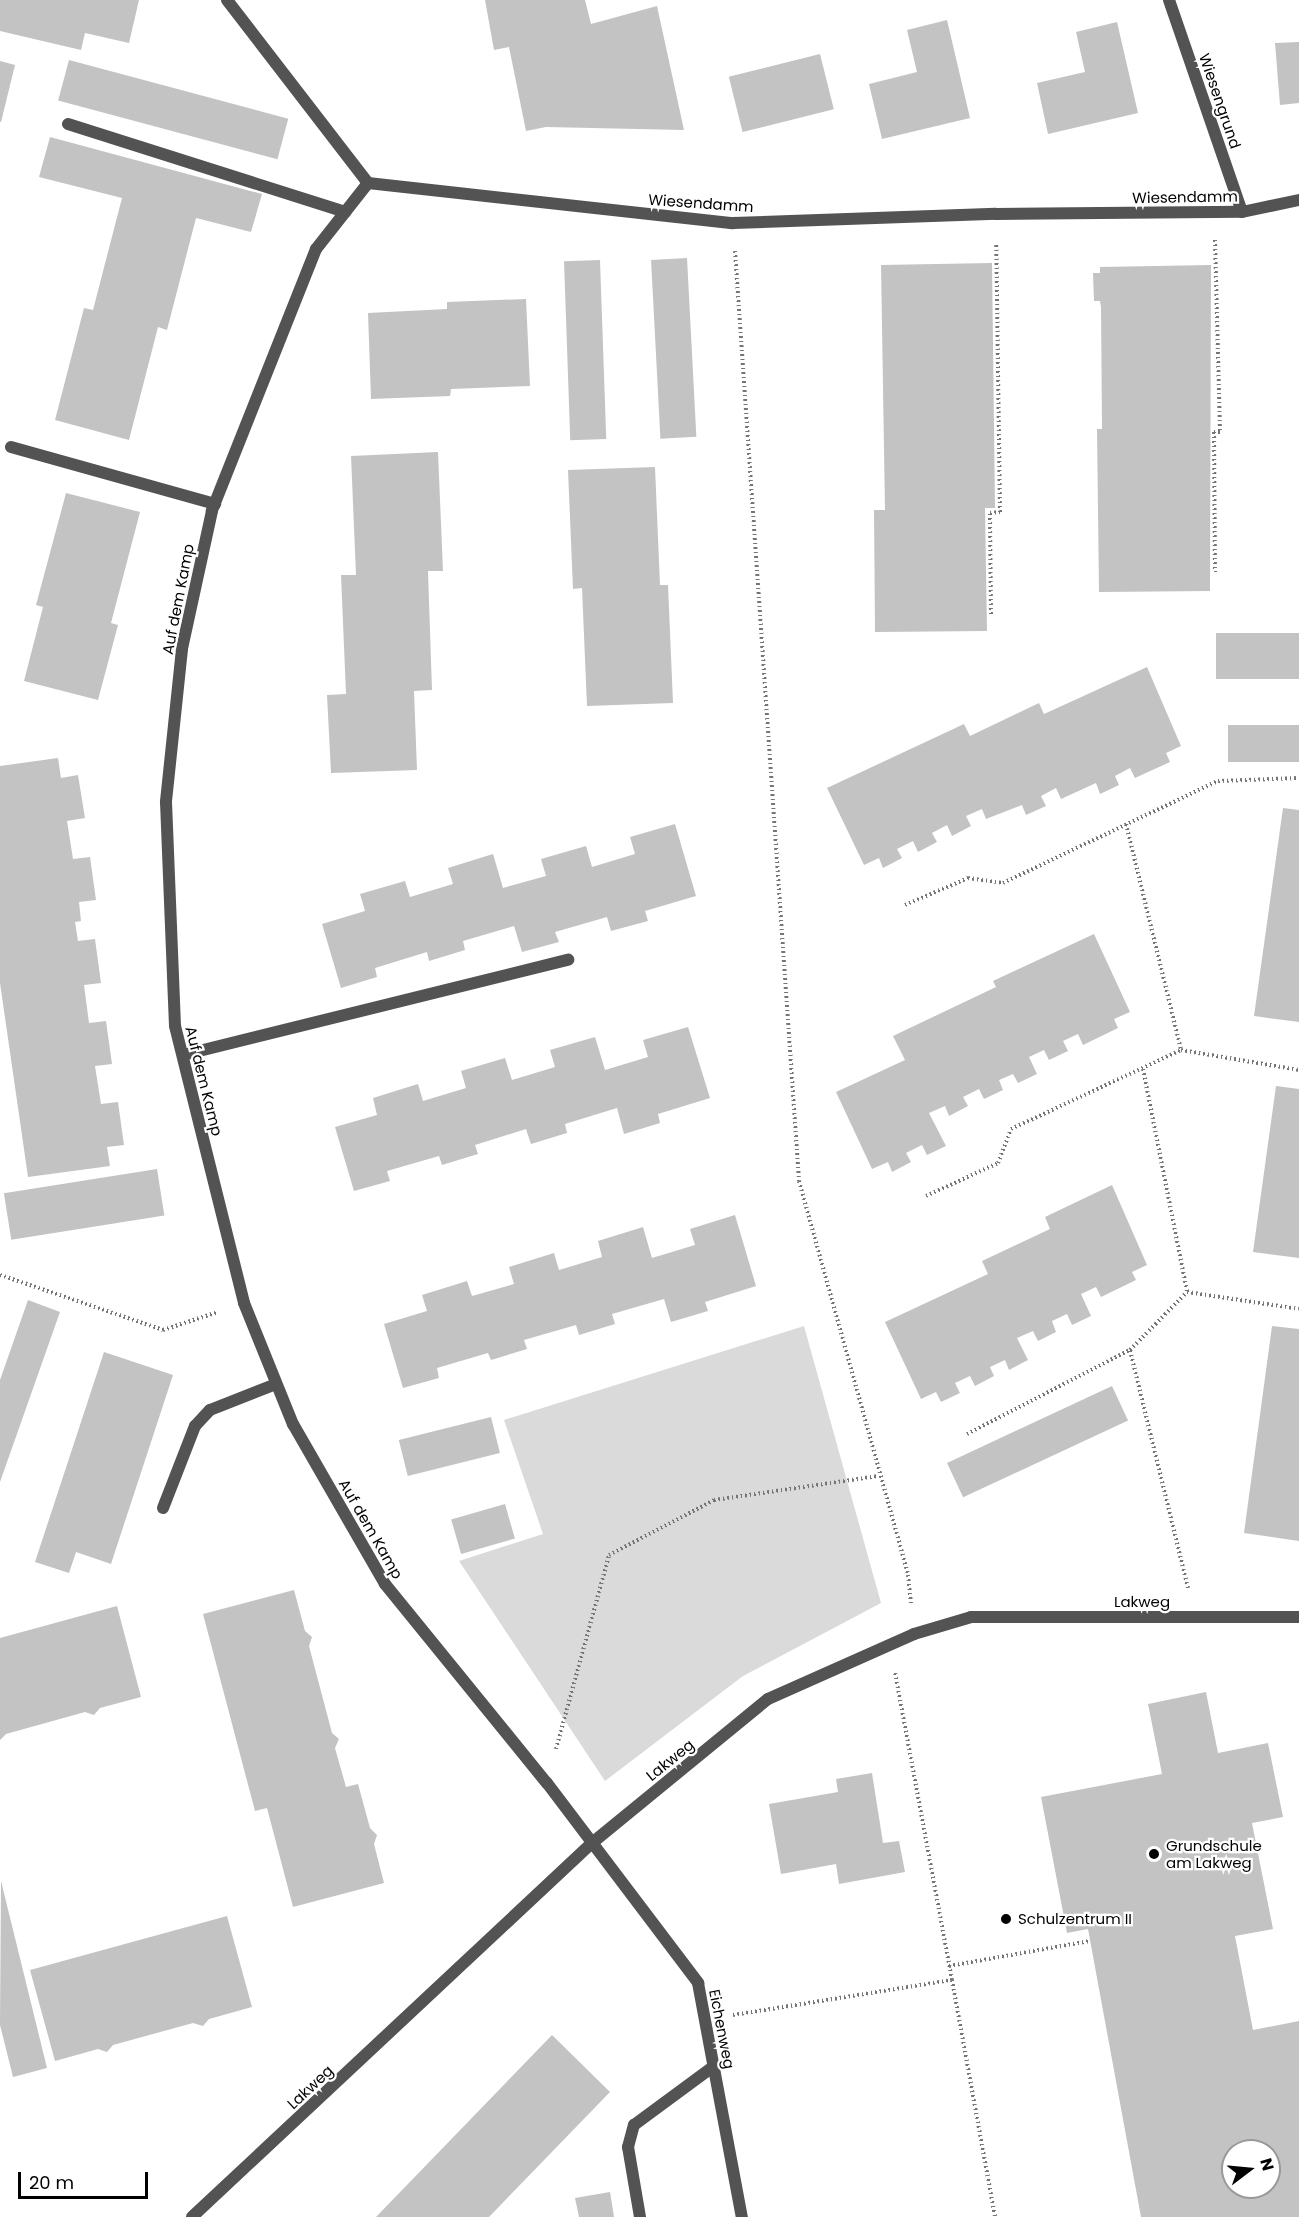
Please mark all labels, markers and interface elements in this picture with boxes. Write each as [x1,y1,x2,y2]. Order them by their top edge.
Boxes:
street label: Wiesengrund [1195,51,1245,151]
street label: Wiesendamm [1132,187,1238,207]
street label: Wiesendamm [648,190,754,216]
street label: Auf dem Kamp [158,542,198,656]
street label: Auf dem Kamp [182,1024,226,1138]
street label: Auf dem Kamp [335,1476,407,1582]
street label: Lakweg [1114,1593,1170,1611]
street label: Lakweg [643,1735,697,1785]
place label: Grundschule am Lakweg [1166,1836,1262,1871]
marker: Grundschule am Lakweg [1147,1847,1161,1861]
place label: Schulzentrum II [1018,1910,1132,1928]
marker: Schulzentrum II [999,1912,1013,1926]
street label: Eichenweg [705,1988,739,2070]
street label: Lakweg [283,2061,337,2113]
north arrow [1221,2139,1281,2199]
text: N [1254,2155,1280,2173]
scale bar [21,2160,152,2198]
text: 20 m [29,2170,74,2195]

